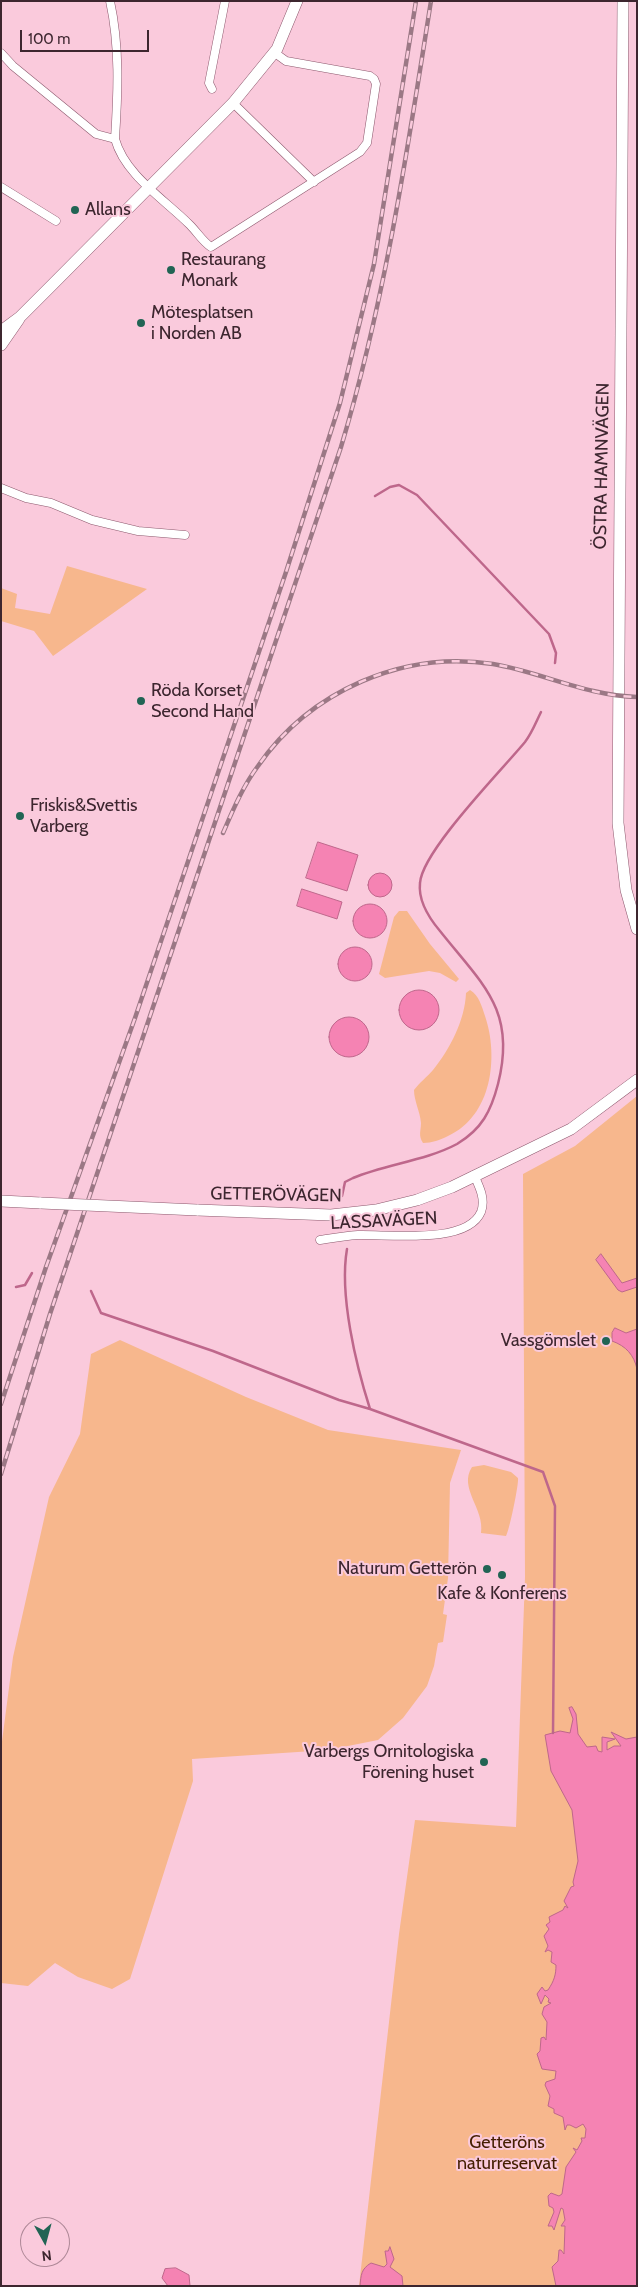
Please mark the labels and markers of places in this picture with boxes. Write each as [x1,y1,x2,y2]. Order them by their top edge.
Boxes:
place label: Allans [85,199,131,221]
marker: Allans [69,204,81,216]
place label: Restaurang Monark [181,249,266,292]
marker: Restaurang Monark [165,264,177,276]
place label: Mötesplatsen i Norden AB [151,302,253,344]
marker: Mötesplatsen i Norden AB [135,317,147,329]
place label: Röda Korset Second Hand [151,680,254,722]
marker: Röda Korset Second Hand [135,695,147,707]
place label: Friskis&Svettis Varberg [30,795,137,838]
marker: Friskis&Svettis Varberg [14,810,26,822]
place label: Vassgömslet [501,1330,596,1352]
marker: Vassgömslet [600,1335,612,1347]
place label: Naturum Getterön [338,1558,477,1580]
marker: Naturum Getterön [481,1563,493,1575]
marker: Kafe & Konferens [496,1569,508,1581]
place label: Kafe & Konferens [437,1583,567,1605]
place label: Varbergs Ornitologiska Förening huset [304,1741,474,1784]
marker: Varbergs Ornitologiska Förening huset [478,1756,490,1768]

